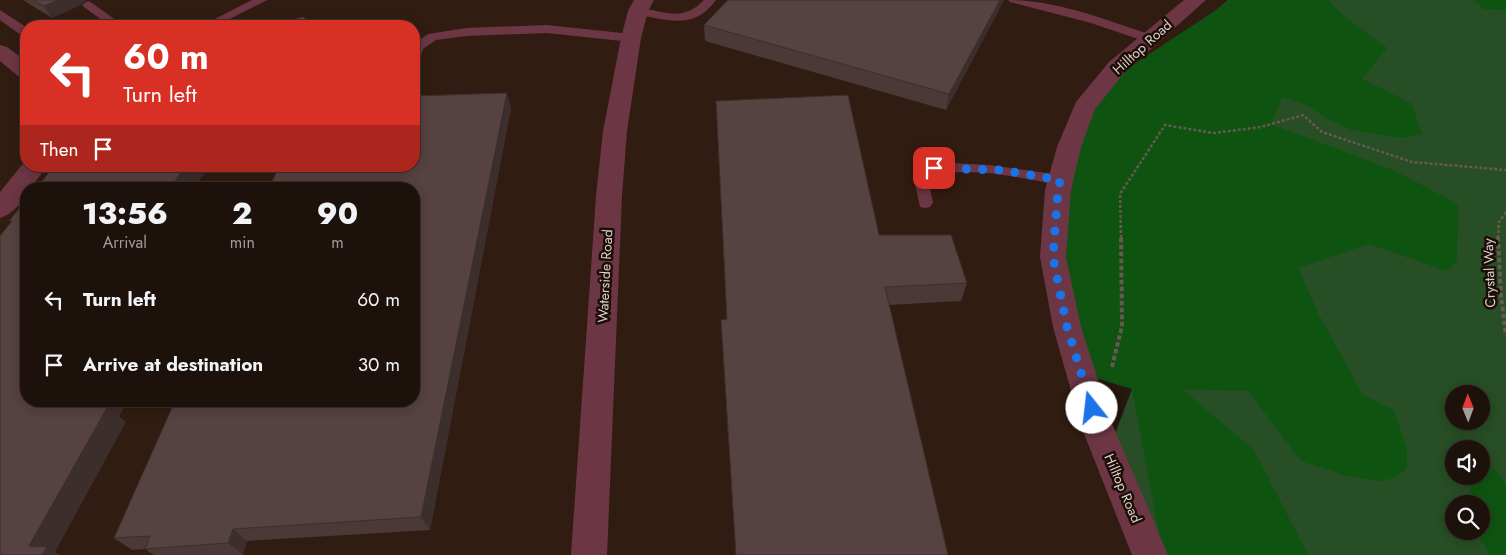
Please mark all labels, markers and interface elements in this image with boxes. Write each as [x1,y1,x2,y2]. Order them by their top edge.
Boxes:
street label: Hilltop Road [1108,15,1176,79]
text: 60 m [123,32,209,82]
icon: left [40,40,105,105]
text: Turn left [123,78,197,110]
icon: arrive [89,135,117,163]
text: Then [40,136,79,163]
pin [913,147,955,189]
icon: arrive [920,154,948,182]
text: 13:56 [82,192,168,235]
text: 2 [232,192,253,235]
text: 90 [317,192,358,235]
street label: Waterside Road [593,229,617,323]
text: Arrival [103,231,147,254]
text: min [230,231,255,254]
text: m [331,231,344,254]
street label: Crystal Way [1478,237,1500,308]
icon: left [40,286,68,314]
text: Turn left [83,286,156,313]
text: 60 m [357,286,400,313]
icon: arrive [40,351,68,379]
text: Arrive at destination [83,351,263,378]
text: 30 m [358,351,400,378]
position arrow [1065,381,1117,433]
north arrow [1445,385,1490,430]
map controls [1445,385,1490,540]
button: sound [1445,440,1490,485]
street label: Hilltop Road [1099,450,1147,526]
button: search [1445,495,1490,540]

